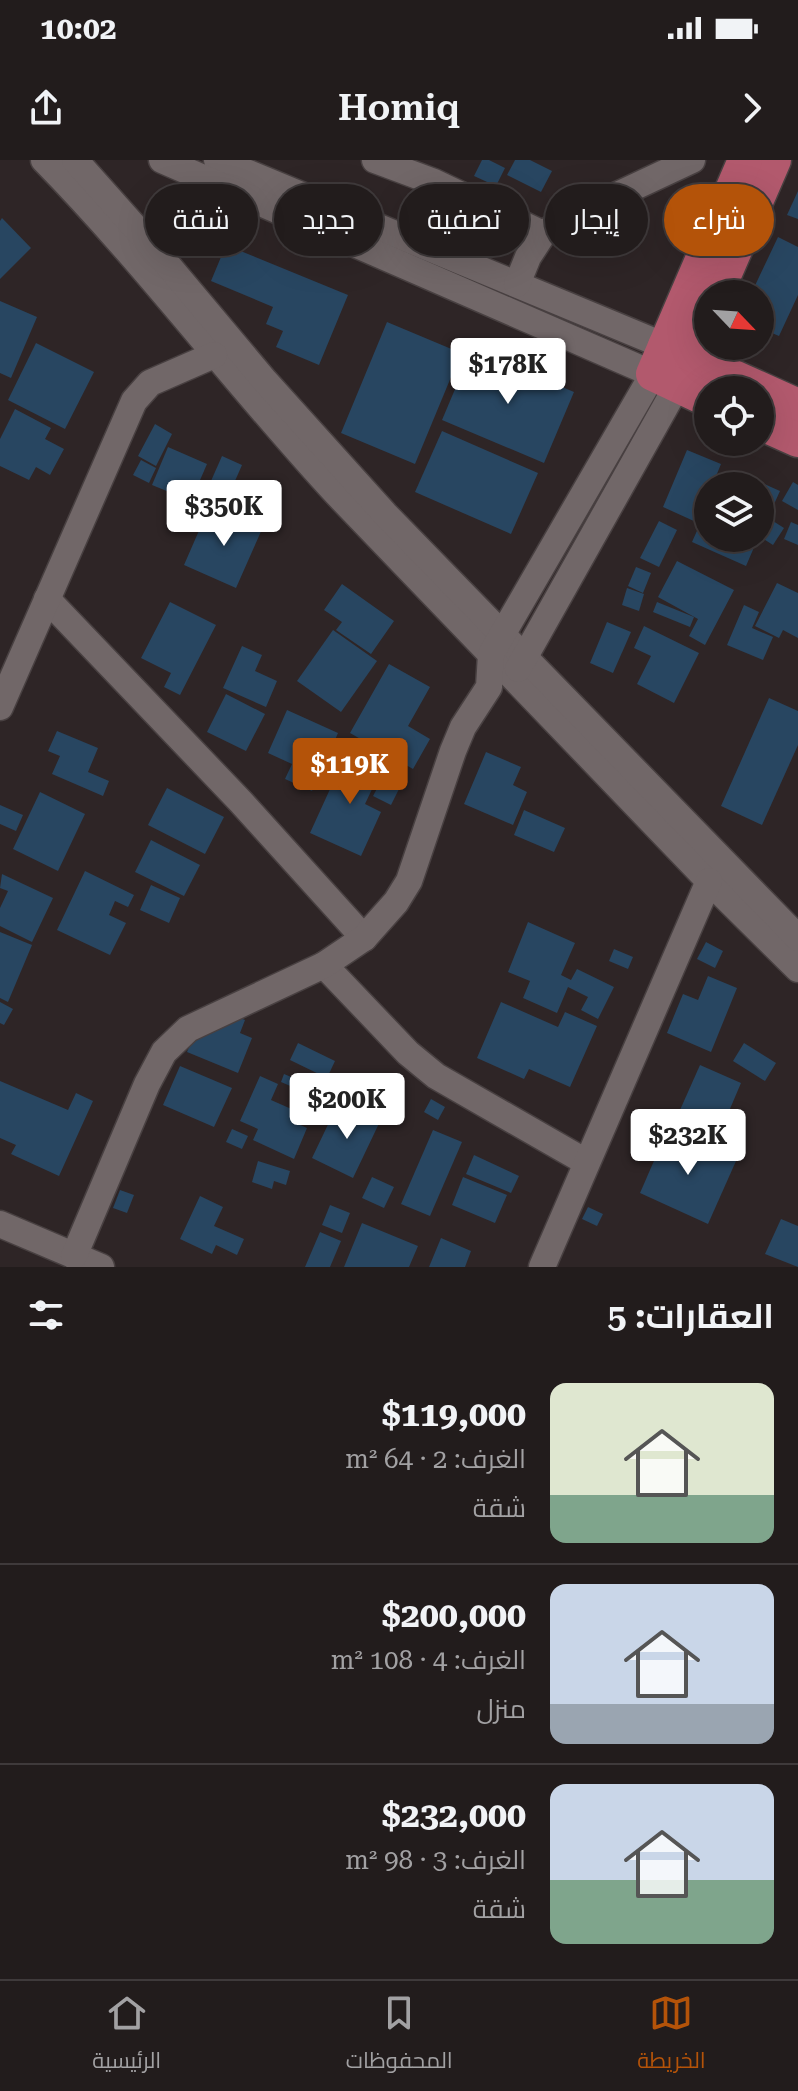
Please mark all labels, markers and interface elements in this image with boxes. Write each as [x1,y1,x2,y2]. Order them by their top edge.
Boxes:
text: 10:02 [40,11,117,46]
icon: share [24,86,68,130]
icon: forward [730,86,774,130]
text: Homiq [338,87,460,129]
chip: شقة [145,184,258,256]
chip: جديد [274,184,383,256]
chip: تصفية [399,184,529,256]
chip: إيجار [545,184,648,256]
chip: شراء [664,184,774,256]
north arrow [694,280,774,360]
map controls [694,280,774,552]
pin: $178K [452,338,564,406]
text: $178K [469,349,547,379]
button: locate [694,376,774,456]
button: layers [694,472,774,552]
pin: $350K [168,480,280,548]
text: $350K [185,491,263,521]
pin: $119K [294,738,406,806]
text: $119K [311,749,389,779]
pin: $200K [291,1073,403,1141]
text: $200K [308,1084,386,1114]
pin: $232K [632,1109,744,1177]
text: $232K [649,1120,727,1150]
icon: filters [24,1293,68,1337]
text: العقارات: 5 [607,1296,774,1336]
text: $119,000 [382,1394,526,1434]
icon: home [614,1415,710,1511]
text: الغرف: 2 · 64 m² [345,1444,526,1474]
text: شقة [473,1493,526,1523]
text: $200,000 [382,1595,526,1635]
icon: home [614,1616,710,1712]
text: الغرف: 4 · 108 m² [331,1645,526,1675]
text: منزل [477,1694,526,1724]
text: $232,000 [382,1795,526,1835]
icon: home [614,1816,710,1912]
text: الغرف: 3 · 98 m² [345,1845,526,1875]
text: شقة [473,1894,526,1924]
tab: الرئيسية [92,1991,161,2081]
tab: المحفوظات [346,1991,453,2081]
tab: الخريطة [637,1991,706,2081]

